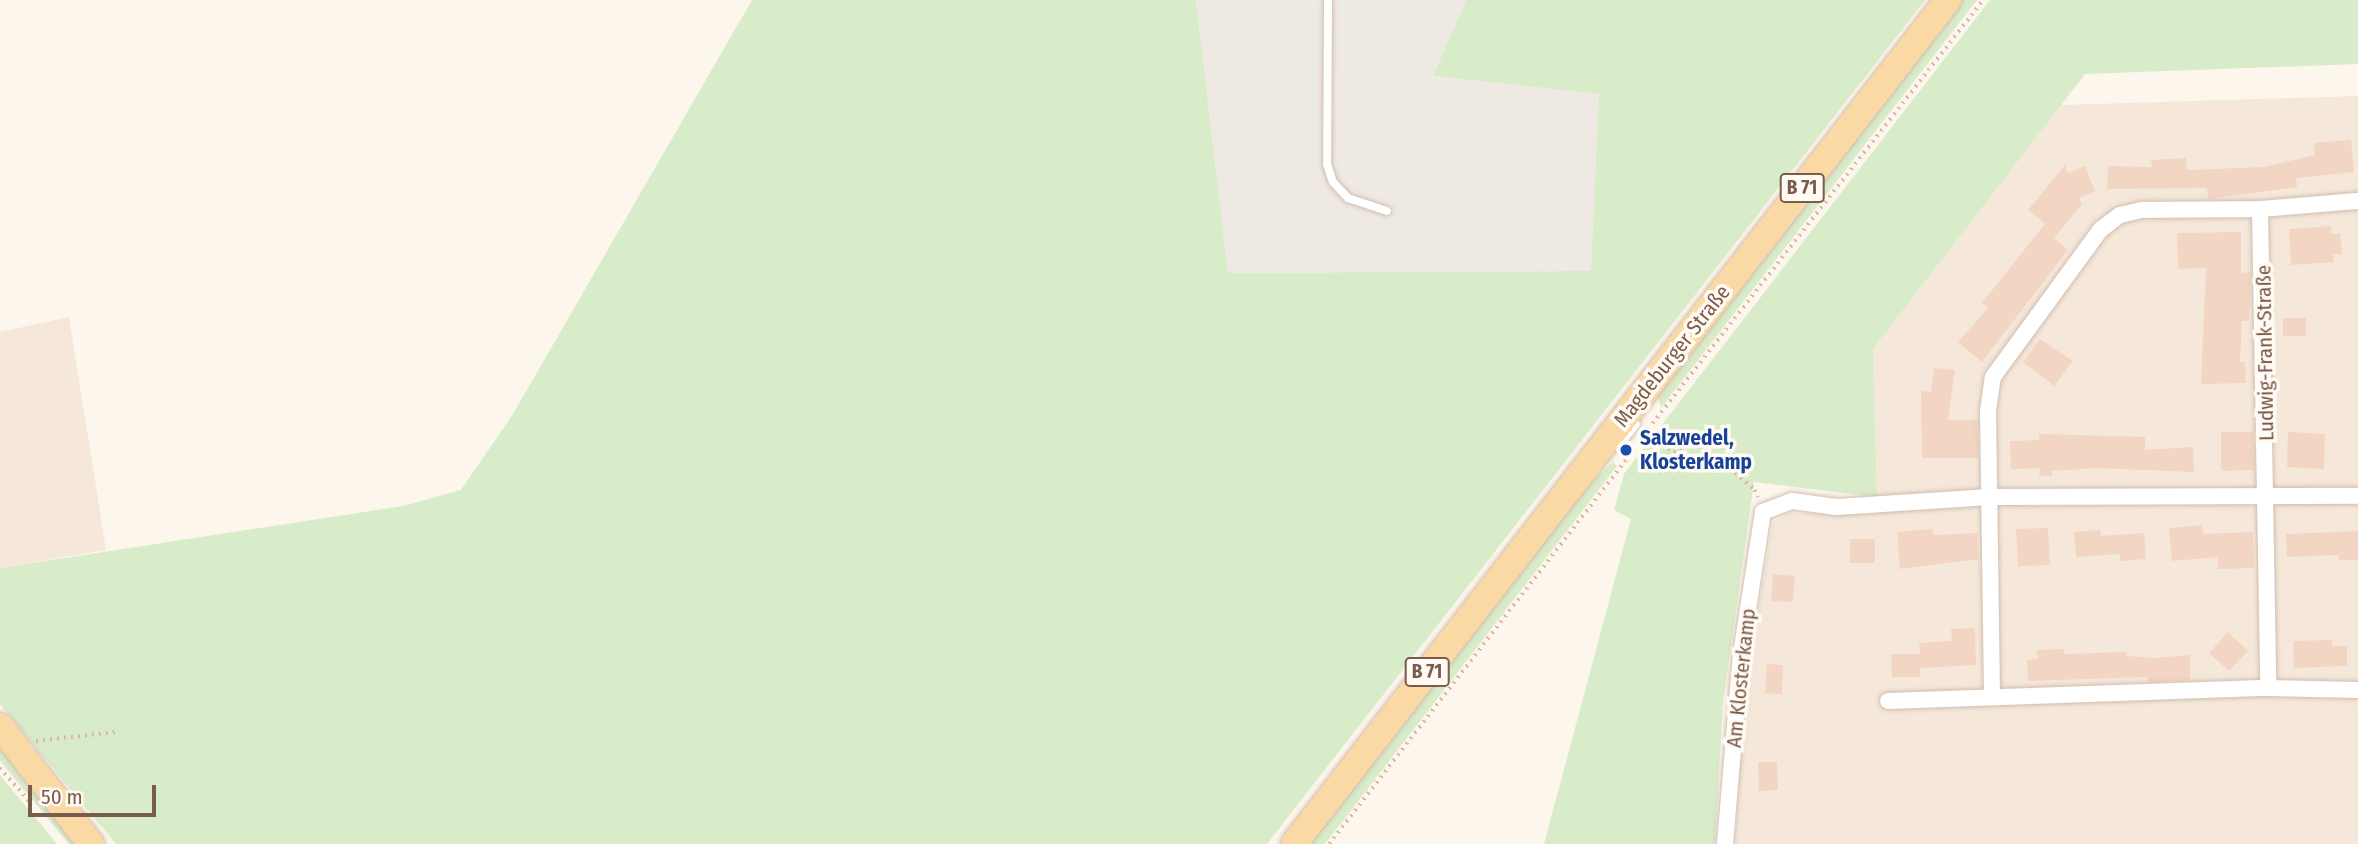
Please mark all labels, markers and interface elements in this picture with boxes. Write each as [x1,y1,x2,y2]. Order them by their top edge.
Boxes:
road number: B 71 [1779,172,1825,204]
street label: Ludwig-Frank-Straße [2251,265,2279,441]
street label: Magdeburger Straße [1609,280,1735,432]
place label: Salzwedel, Klosterkamp [1640,425,1752,475]
marker: Salzwedel, Klosterkamp [1618,442,1634,458]
street label: Am Klosterkamp [1721,607,1761,749]
road number: B 71 [1404,656,1450,688]
scale bar [32,770,159,814]
text: 50 m [41,784,83,810]

